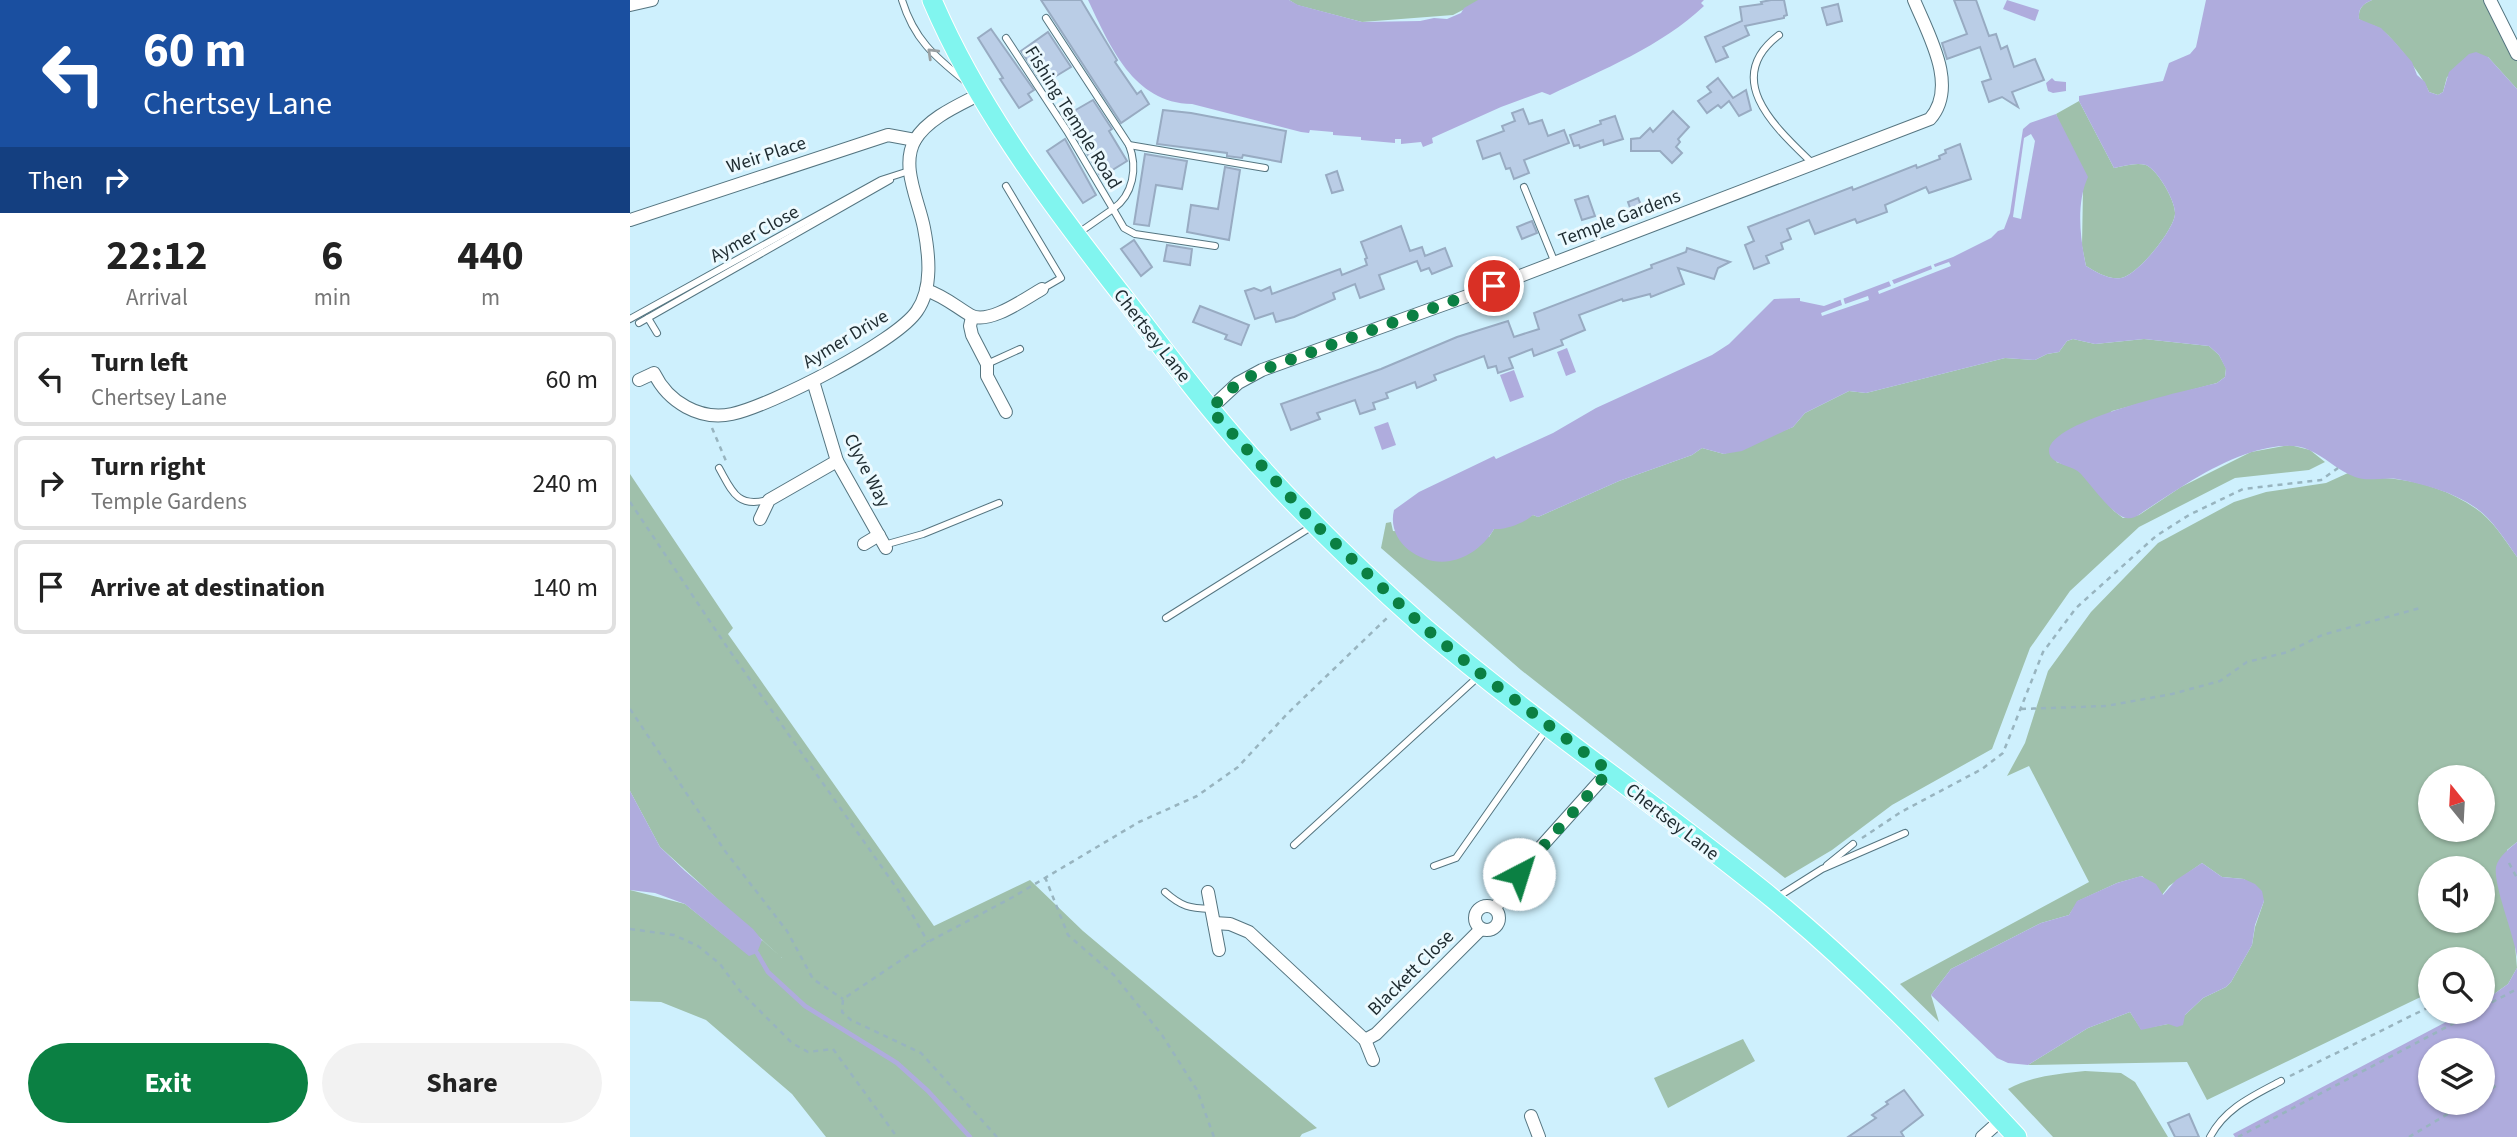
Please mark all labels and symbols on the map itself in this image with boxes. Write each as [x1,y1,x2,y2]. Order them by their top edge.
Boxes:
street label: Fishing Temple Road [1018,41,1128,195]
one-way arrow [928,49,941,62]
street label: Weir Place [723,130,810,181]
street label: Temple Gardens [1555,183,1685,254]
street label: Aymer Close [705,199,804,270]
pin [1464,256,1524,316]
street label: Chertsey Lane [1107,283,1197,388]
street label: Aymer Drive [798,303,894,376]
street label: Clyve Way [837,429,897,512]
north arrow [2418,765,2496,842]
street label: Chertsey Lane [1620,777,1725,867]
position arrow [1482,837,1556,911]
street label: Blackett Close [1362,924,1460,1022]

